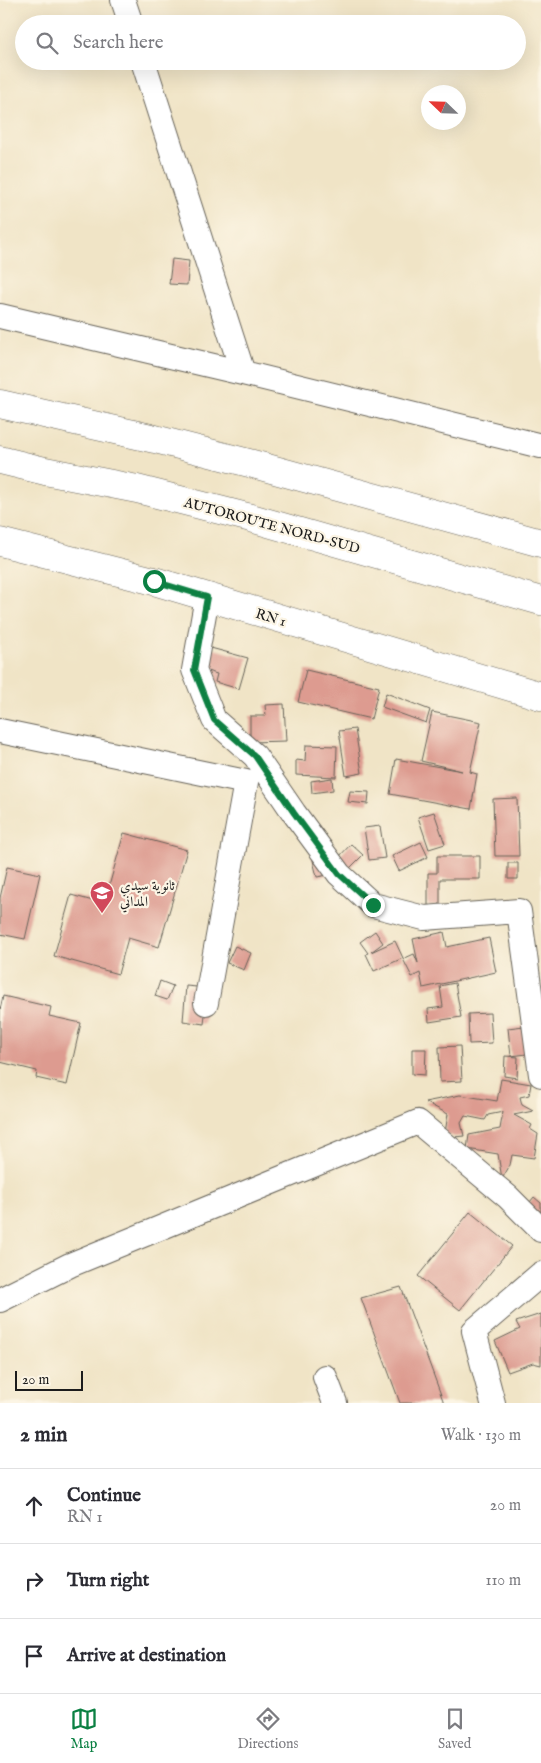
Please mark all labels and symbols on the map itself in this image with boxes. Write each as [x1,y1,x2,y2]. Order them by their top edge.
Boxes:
north arrow [421,85,466,130]
street label: AUTOROUTE NORD-SUD [181,494,362,558]
route start [143,570,166,593]
street label: RN 1 [253,605,288,631]
place label: ثانوية سيدي المداني [120,877,175,913]
school or university icon: ثانوية سيدي المداني [89,880,115,914]
route end [362,894,385,917]
scale bar [15,1368,82,1391]

